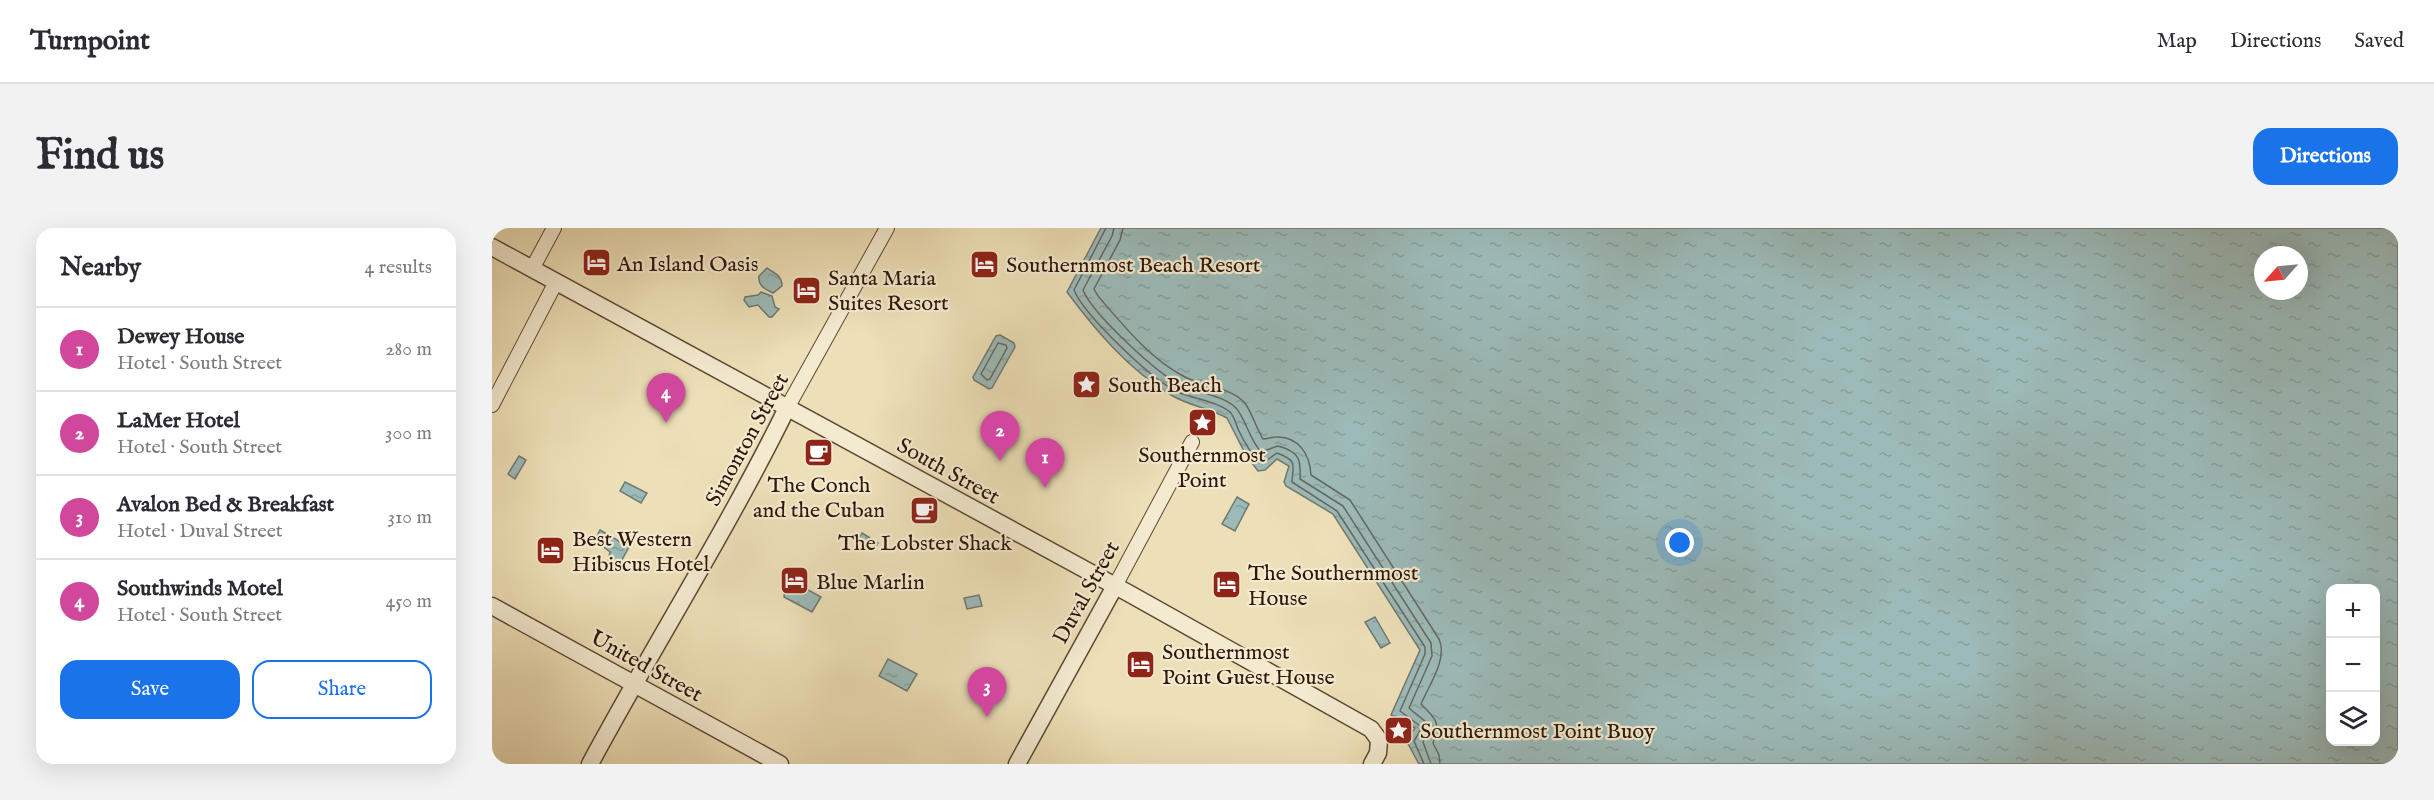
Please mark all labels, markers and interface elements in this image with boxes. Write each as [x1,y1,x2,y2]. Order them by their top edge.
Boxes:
text: Turnpoint [30,24,150,59]
text: Map [2157,28,2197,55]
text: Directions [2230,28,2321,55]
text: Saved [2354,28,2404,55]
button: Directions [2253,128,2398,185]
text: Find us [36,130,164,183]
north arrow [2254,246,2308,300]
hotel icon: An Island Oasis [580,247,612,279]
hotel icon: Southernmost Beach Resort [969,248,1001,280]
text: Nearby [60,251,141,284]
place label: An Island Oasis [616,251,758,279]
place label: Southernmost Beach Resort [1006,252,1261,280]
text: 4 results [365,255,432,280]
place label: Santa Maria Suites Resort [828,265,949,318]
hotel icon: Santa Maria Suites Resort [791,274,823,306]
text: Dewey House [117,323,244,351]
text: 1 [76,337,83,362]
text: 280 m [385,337,432,362]
text: Hotel · South Street [117,351,282,376]
street label: Simonton Street [700,368,796,511]
place icon: South Beach [1071,368,1103,400]
place label: South Beach [1108,372,1222,400]
pin: 4 [646,374,686,423]
place icon: Southernmost Point [1186,406,1218,438]
text: LaMer Hotel [117,407,240,435]
pin: 2 [980,412,1020,461]
text: 2 [75,421,84,446]
text: 300 m [385,421,432,446]
street label: South Street [892,432,1005,512]
text: Hotel · South Street [117,435,282,460]
cafe icon: The Conch and the Cuban [803,436,835,468]
pin: 1 [1026,438,1064,488]
place label: Southernmost Point [1138,442,1266,495]
place label: The Conch and the Cuban [753,472,885,525]
text: Avalon Bed & Breakfast [117,491,334,519]
cafe icon: The Lobster Shack [909,494,941,526]
text: 3 [76,505,83,530]
text: 310 m [388,505,432,530]
text: Hotel · Duval Street [117,519,283,544]
place label: Best Western Hibiscus Hotel [572,526,709,579]
your location [1665,528,1694,557]
place label: The Lobster Shack [838,530,1012,558]
hotel icon: Best Western Hibiscus Hotel [535,535,567,567]
street label: Duval Street [1047,536,1127,650]
place label: The Southernmost House [1248,560,1419,613]
hotel icon: Blue Marlin [779,565,811,597]
place label: Blue Marlin [816,569,925,597]
hotel icon: The Southernmost House [1211,569,1243,601]
text: Southwinds Motel [117,575,283,603]
map controls [2326,584,2380,746]
button: + [2326,584,2380,638]
text: 4 [75,589,84,614]
text: 450 m [385,589,432,614]
text: Hotel · South Street [117,603,282,628]
street label: United Street [585,624,708,709]
button: − [2326,638,2380,692]
place label: Southernmost Point Guest House [1162,639,1335,692]
hotel icon: Southernmost Point Guest House [1125,648,1157,680]
button: Save [60,660,240,719]
button: Share [252,660,432,719]
pin: 3 [968,668,1006,717]
button: layers [2326,692,2380,746]
place icon: Southernmost Point Buoy [1383,714,1415,746]
place label: Southernmost Point Buoy [1420,718,1655,746]

